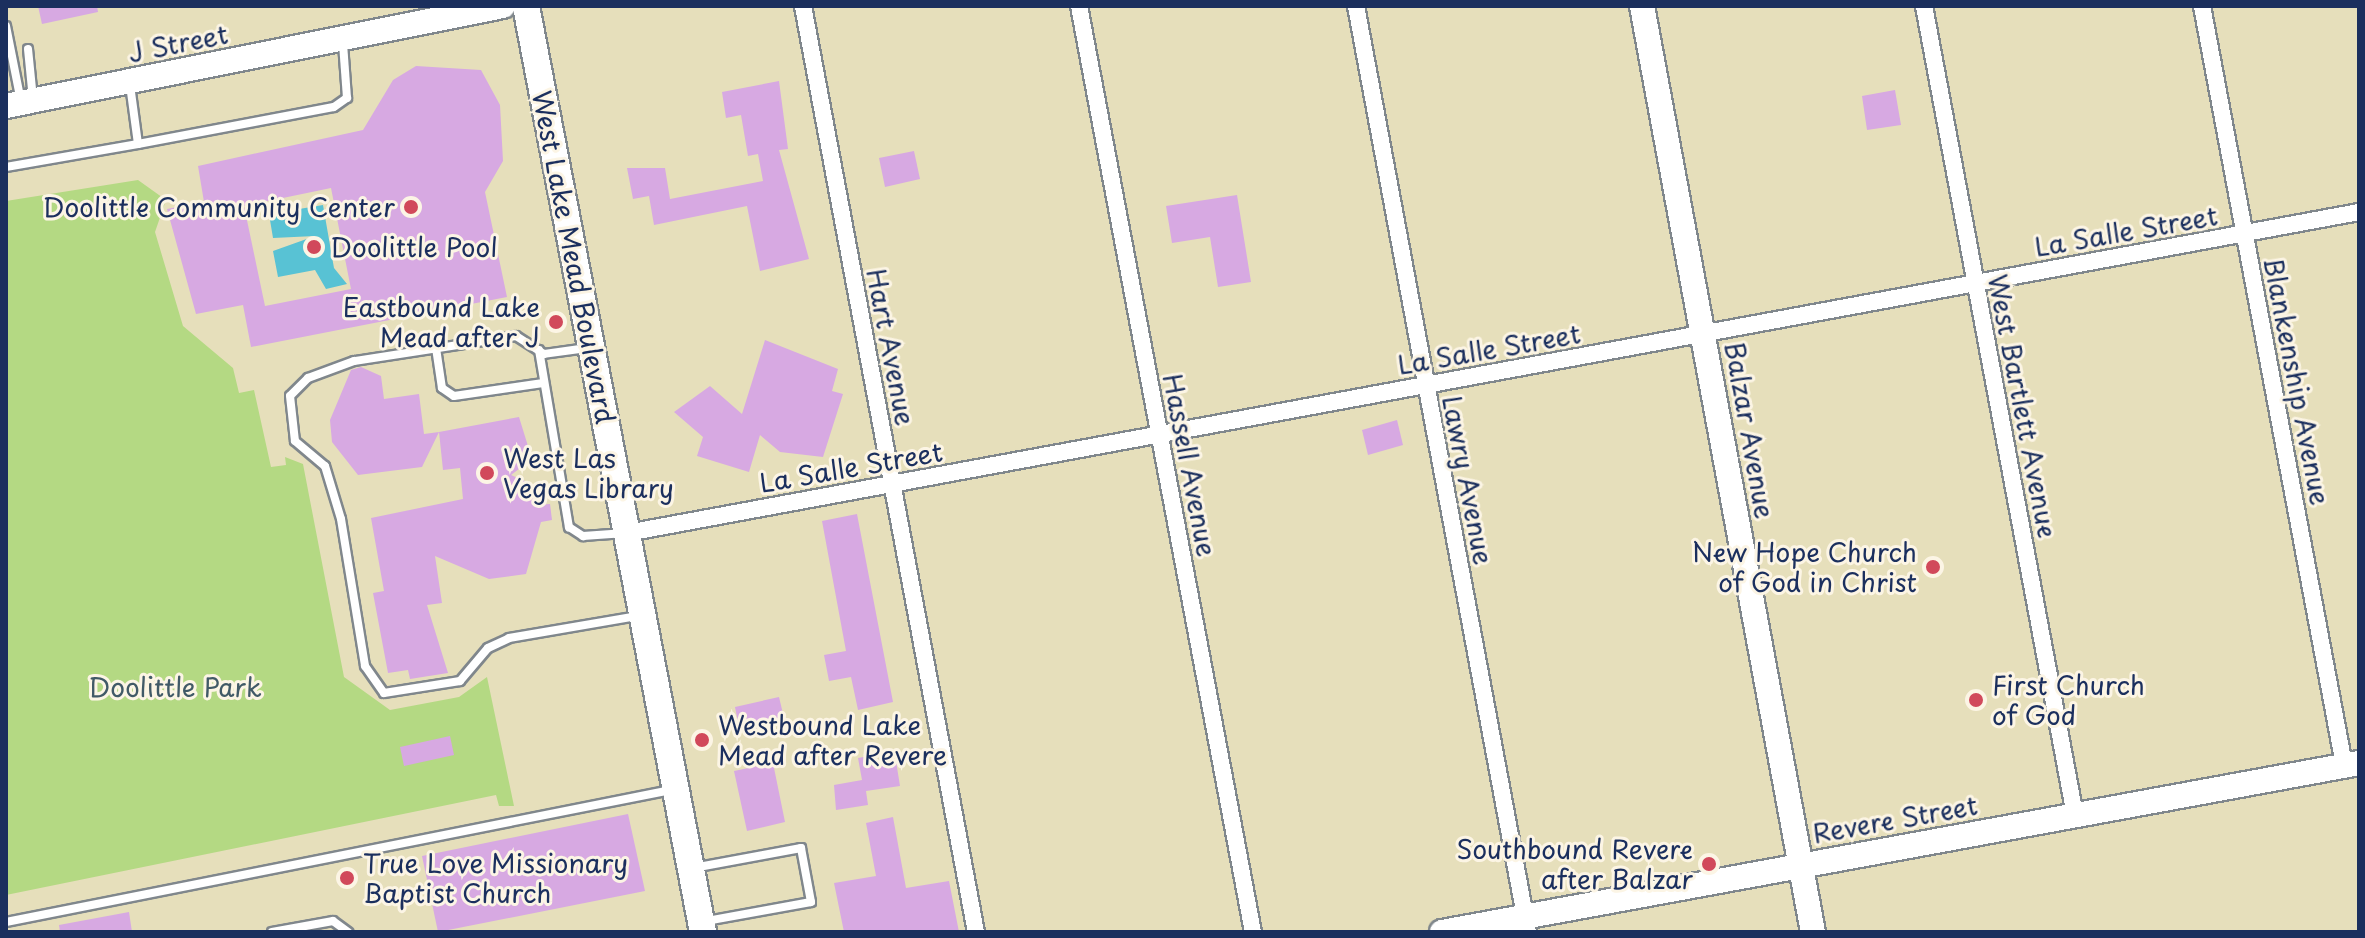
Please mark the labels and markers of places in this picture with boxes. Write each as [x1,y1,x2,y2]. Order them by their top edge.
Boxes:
place label: Doolittle Community Center [40,191,395,223]
marker: Doolittle Community Center [402,198,420,216]
place label: Doolittle Pool [330,231,498,263]
marker: Doolittle Pool [305,238,323,256]
place label: Eastbound Lake Mead after J [343,291,540,352]
marker: Eastbound Lake Mead after J [547,313,565,331]
place label: West Las Vegas Library [503,442,674,504]
marker: West Las Vegas Library [478,464,496,482]
place label: New Hope Church of God in Christ [1692,536,1917,598]
marker: New Hope Church of God in Christ [1924,558,1942,576]
place label: First Church of God [1992,669,2145,730]
marker: First Church of God [1967,691,1985,709]
place label: Westbound Lake Mead after Revere [718,709,950,770]
marker: Westbound Lake Mead after Revere [693,731,711,749]
place label: Southbound Revere after Balzar [1455,833,1693,894]
place label: True Love Missionary Baptist Church [363,847,629,908]
marker: Southbound Revere after Balzar [1700,855,1718,873]
marker: True Love Missionary Baptist Church [338,869,356,887]

